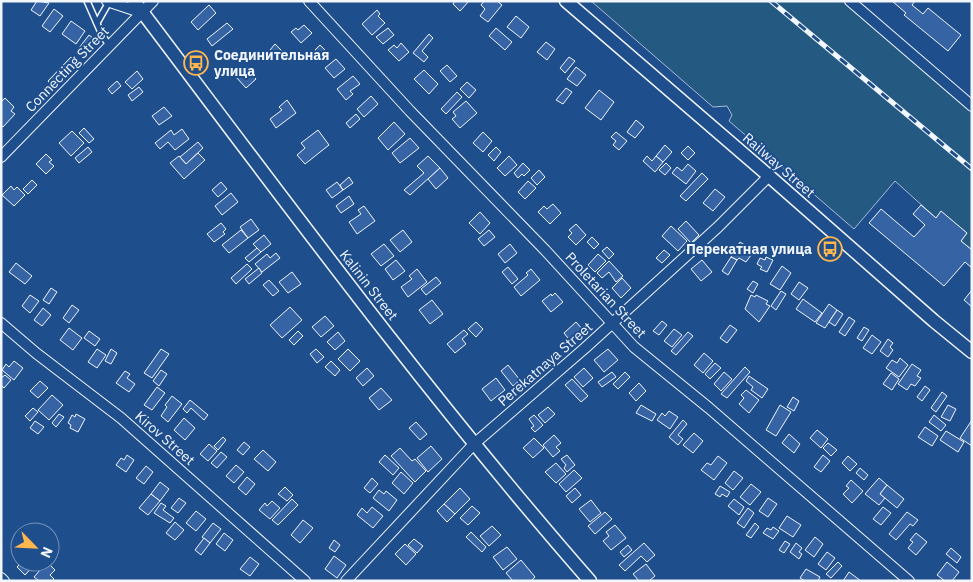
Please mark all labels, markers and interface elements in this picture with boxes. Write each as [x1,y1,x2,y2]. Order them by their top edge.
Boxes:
street label: Connecting Street [21,22,113,116]
place label: Соединительная улица [214,46,329,80]
bus stop icon: Соединительная улица [183,50,209,76]
street label: Railway Street [739,129,819,201]
bus stop icon: Перекатная улица [817,236,843,262]
place label: Перекатная улица [686,240,812,258]
street label: Kalinin Street [336,246,402,324]
street label: Proletarian Street [562,248,650,342]
street label: Perekatnaya Street [494,318,596,410]
street label: Kirov Street [131,407,199,469]
north arrow [10,522,60,572]
text: N [37,544,57,561]

